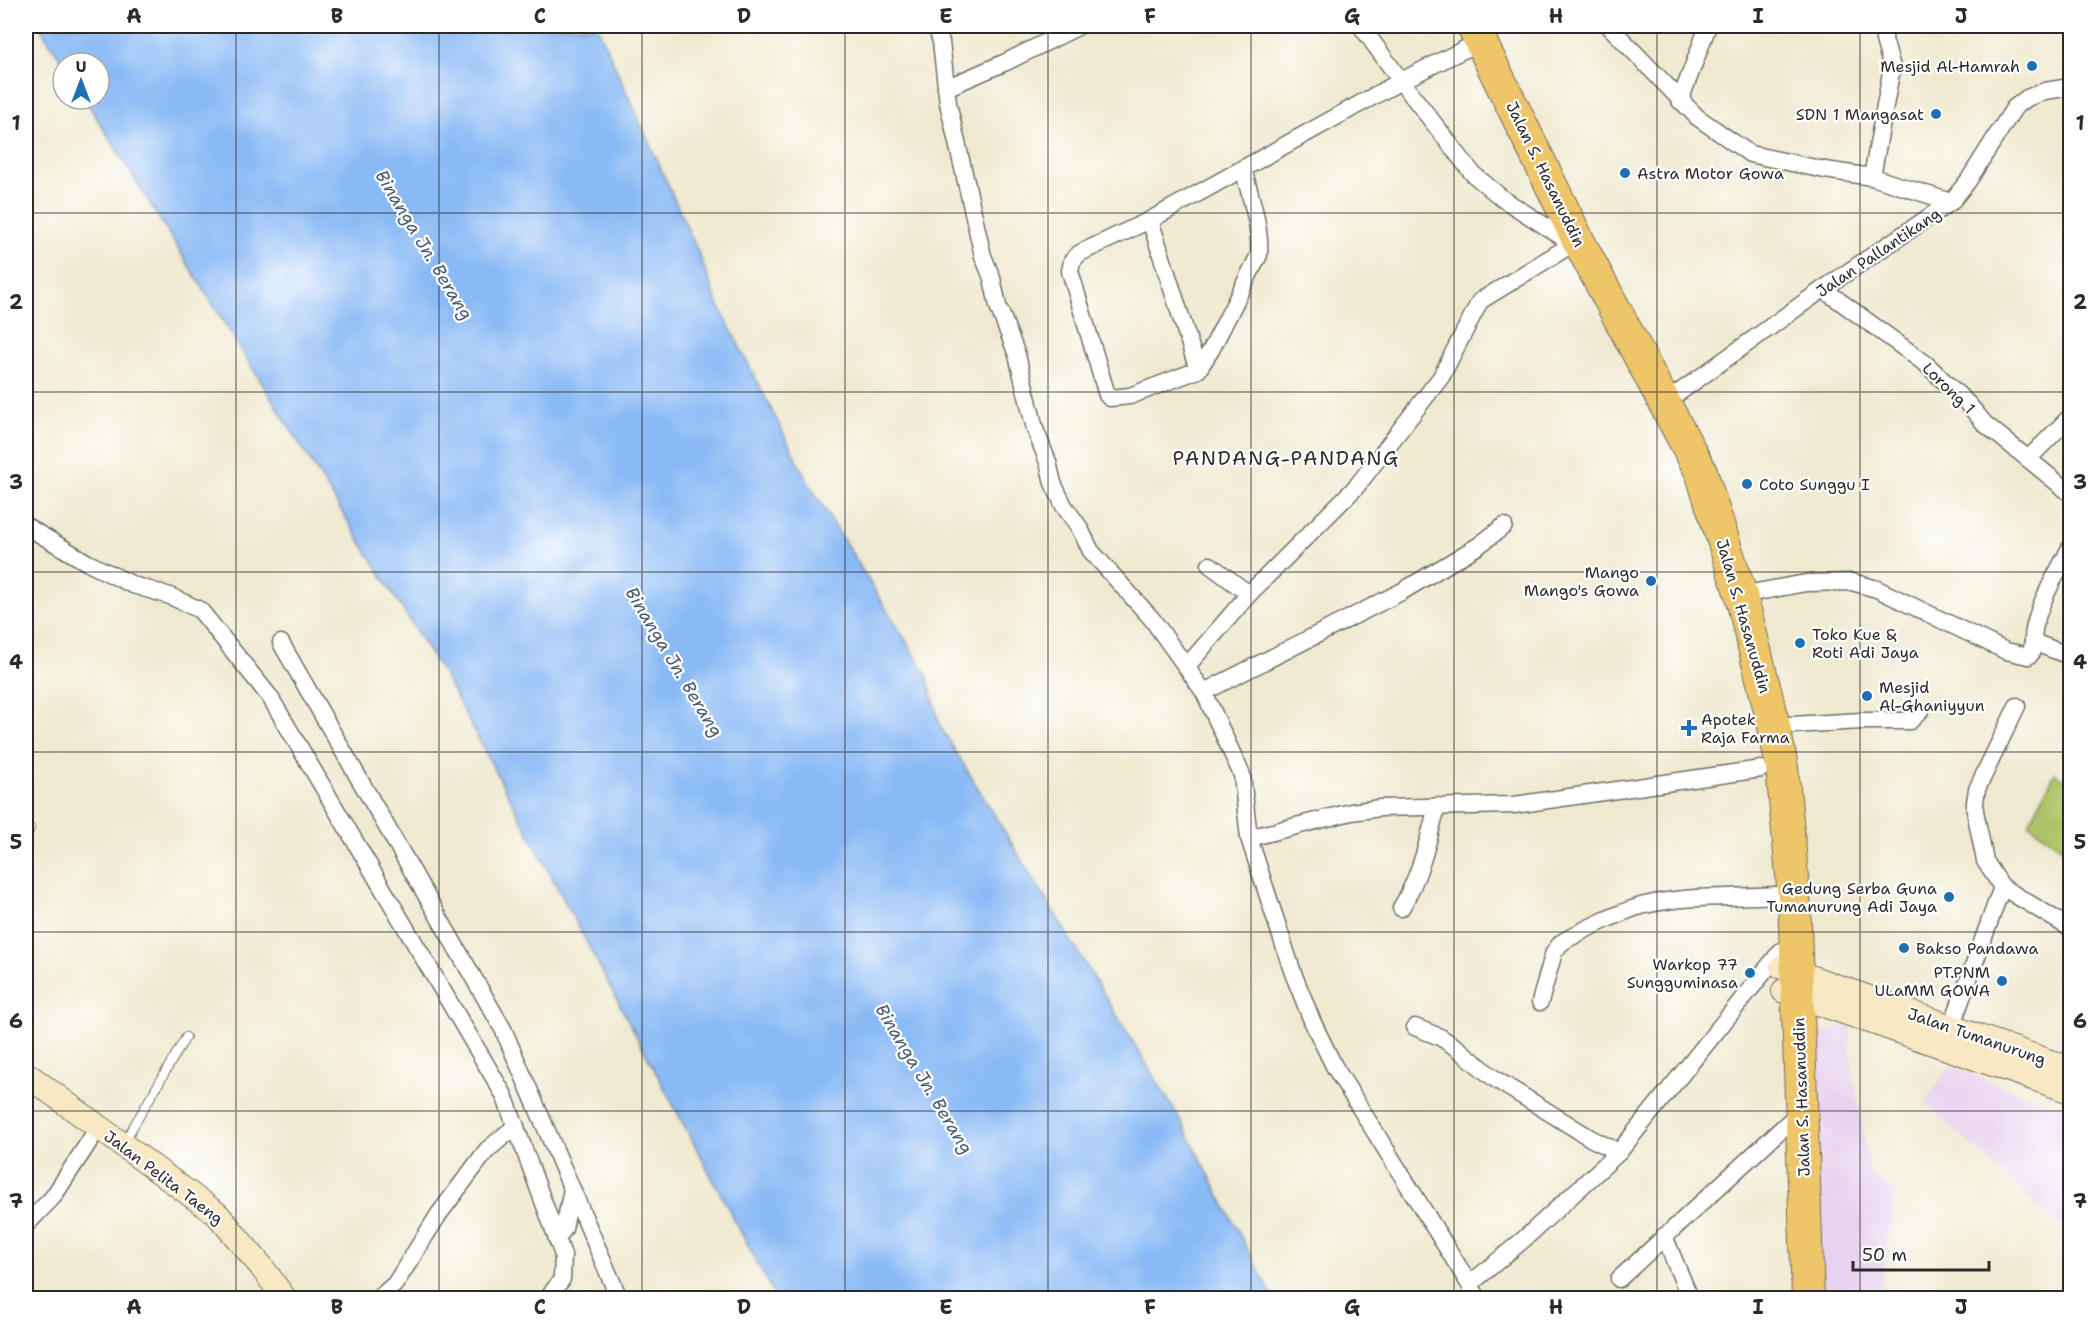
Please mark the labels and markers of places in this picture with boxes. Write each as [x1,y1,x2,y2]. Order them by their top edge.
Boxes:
place label: Mesjid Al-Hamrah [1880,56,2020,77]
marker: Mesjid Al-Hamrah [2025,59,2039,73]
place label: SDN 1 Mangasat [1796,104,1924,125]
marker: SDN 1 Mangasat [1929,107,1943,121]
place label: Astra Motor Gowa [1637,163,1784,184]
marker: Astra Motor Gowa [1618,166,1632,180]
place label: Coto Sunggu I [1759,474,1870,495]
marker: Coto Sunggu I [1740,477,1754,491]
place label: Mango Mango's Gowa [1524,562,1639,601]
marker: Mango Mango's Gowa [1644,574,1658,588]
place label: Toko Kue & Roti Adi Jaya [1812,624,1919,663]
marker: Toko Kue & Roti Adi Jaya [1793,636,1807,650]
place label: Mesjid Al-Ghaniyyun [1879,677,1985,716]
marker: Mesjid Al-Ghaniyyun [1860,689,1874,703]
place label: Apotek Raja Farma [1701,709,1790,748]
marker: Apotek Raja Farma [1682,721,1696,735]
place label: Gedung Serba Guna Tumanurung Adi Jaya [1766,878,1937,917]
marker: Gedung Serba Guna Tumanurung Adi Jaya [1942,890,1956,904]
place label: Bakso Pandawa [1916,938,2038,959]
marker: Bakso Pandawa [1897,941,1911,955]
place label: Warkop 77 Sungguminasa [1627,954,1738,993]
place label: PT.PNM ULaMM GOWA [1875,962,1990,1001]
marker: Warkop 77 Sungguminasa [1743,966,1757,980]
marker: PT.PNM ULaMM GOWA [1995,974,2009,988]

